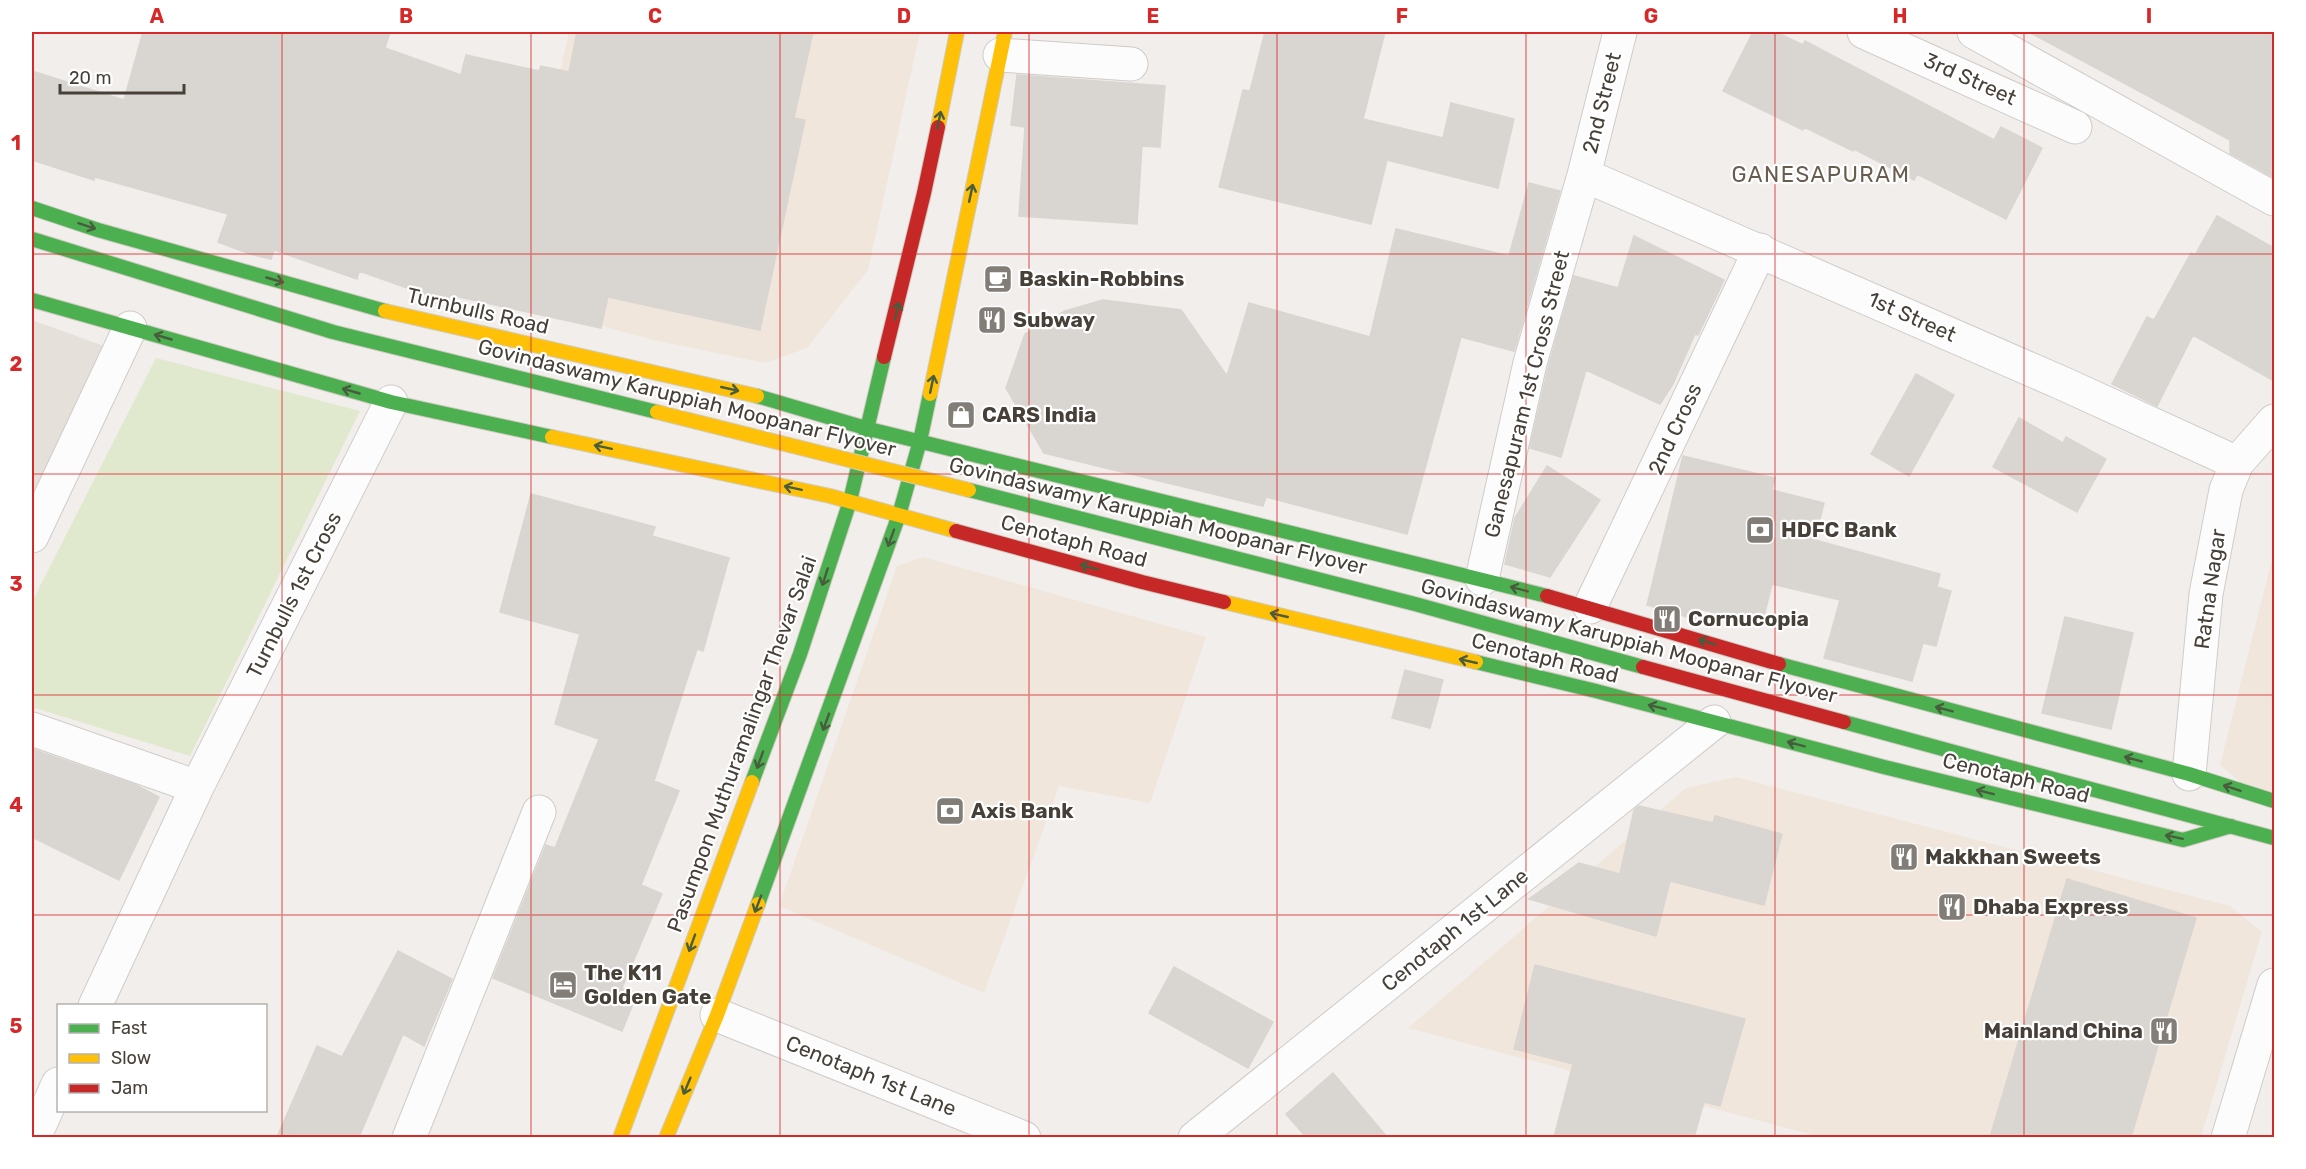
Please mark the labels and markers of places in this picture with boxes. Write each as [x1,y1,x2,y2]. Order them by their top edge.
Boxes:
cafe icon: Baskin-Robbins [982,263,1014,295]
place label: Baskin-Robbins [1019,266,1184,291]
restaurant icon: Subway [976,304,1008,336]
place label: Subway [1013,307,1096,332]
shop icon: CARS India [945,399,977,431]
place label: CARS India [982,402,1096,427]
bank icon: HDFC Bank [1744,514,1776,546]
place label: HDFC Bank [1781,517,1897,542]
restaurant icon: Cornucopia [1651,603,1683,635]
place label: Cornucopia [1688,606,1809,631]
bank icon: Axis Bank [934,795,966,827]
place label: Axis Bank [971,798,1074,823]
restaurant icon: Makkhan Sweets [1888,841,1920,873]
place label: Makkhan Sweets [1925,844,2101,869]
restaurant icon: Dhaba Express [1936,891,1968,923]
place label: Dhaba Express [1973,894,2128,919]
place label: The K11 Golden Gate [584,960,711,1009]
hotel icon: The K11 Golden Gate [547,969,579,1001]
restaurant icon: Mainland China [2148,1015,2180,1047]
place label: Mainland China [1984,1018,2143,1043]

